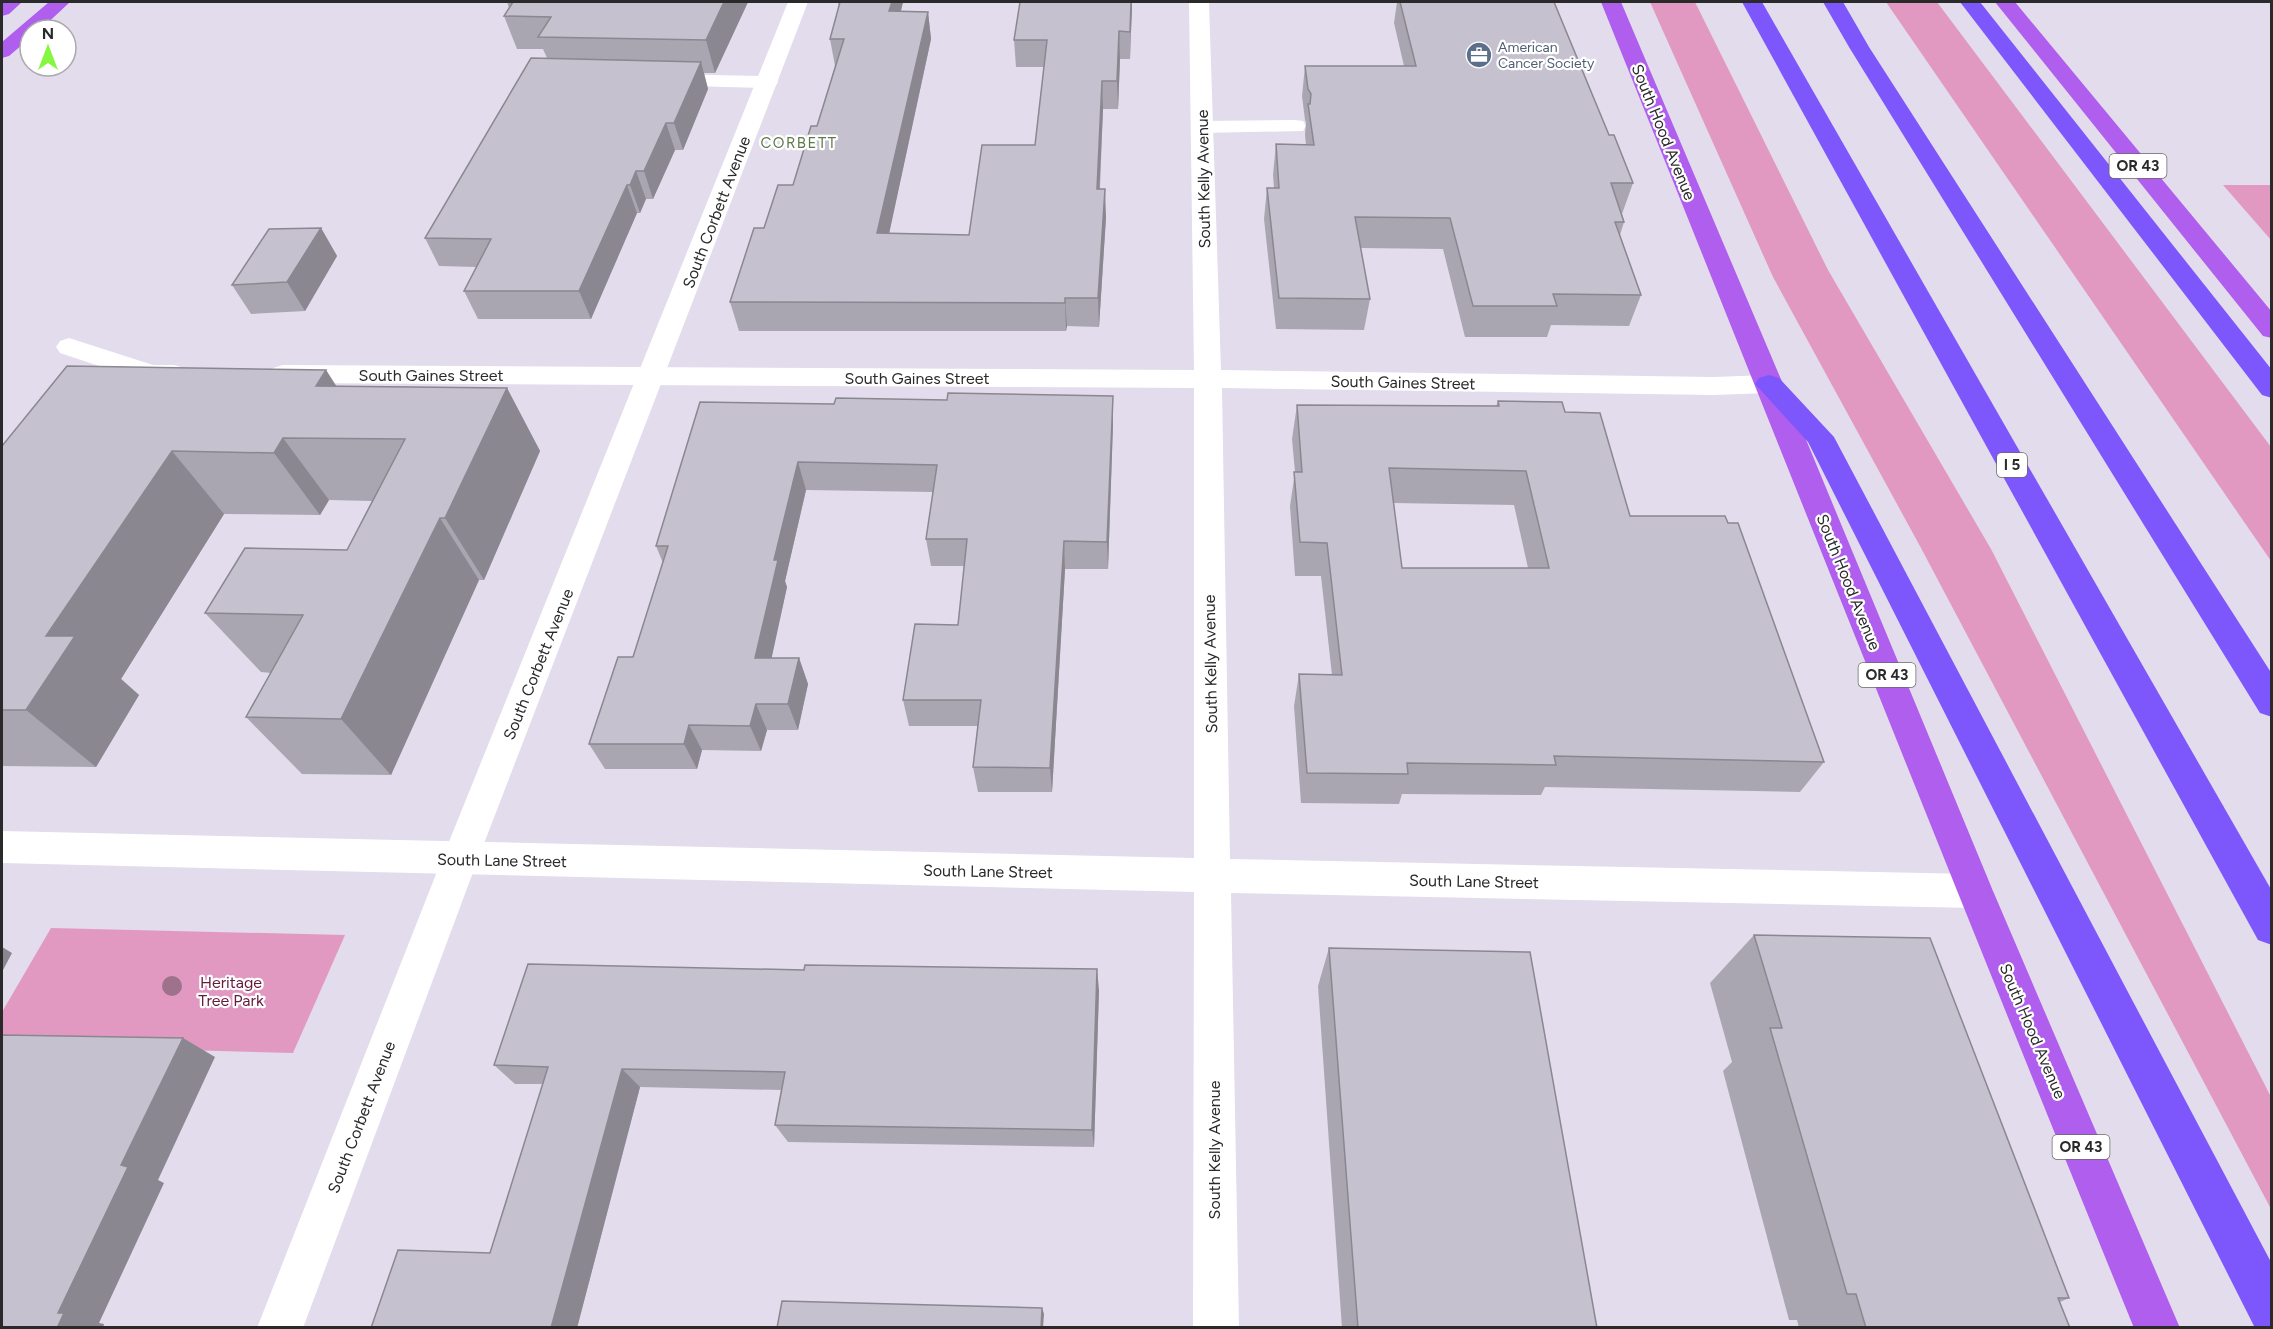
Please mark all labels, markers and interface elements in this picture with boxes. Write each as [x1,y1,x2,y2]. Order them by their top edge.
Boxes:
north arrow [18,18,78,78]
text: N [42,24,54,43]
place label: American Cancer Society [1498,39,1595,72]
office icon: American Cancer Society [1464,40,1494,70]
street label: South Hood Avenue [1628,61,1700,203]
street label: South Kelly Avenue [1193,109,1214,249]
street label: South Corbett Avenue [679,133,754,291]
district label: CORBETT [761,134,837,152]
road number: OR 43 [2110,154,2166,178]
street label: South Gaines Street [359,366,503,385]
street label: South Gaines Street [845,369,989,388]
street label: South Gaines Street [1330,372,1476,393]
road number: I 5 [1997,453,2027,477]
street label: South Hood Avenue [1813,511,1885,653]
street label: South Corbett Avenue [499,586,578,743]
street label: South Kelly Avenue [1200,594,1221,734]
road number: OR 43 [1858,663,1916,687]
street label: South Lane Street [437,850,567,871]
street label: South Lane Street [923,861,1053,882]
street label: South Lane Street [1409,871,1539,892]
street label: South Hood Avenue [1995,961,2070,1102]
park label: Heritage Tree Park [198,973,264,1010]
street label: South Corbett Avenue [324,1038,399,1196]
street label: South Kelly Avenue [1205,1080,1224,1219]
road number: OR 43 [2052,1135,2110,1159]

